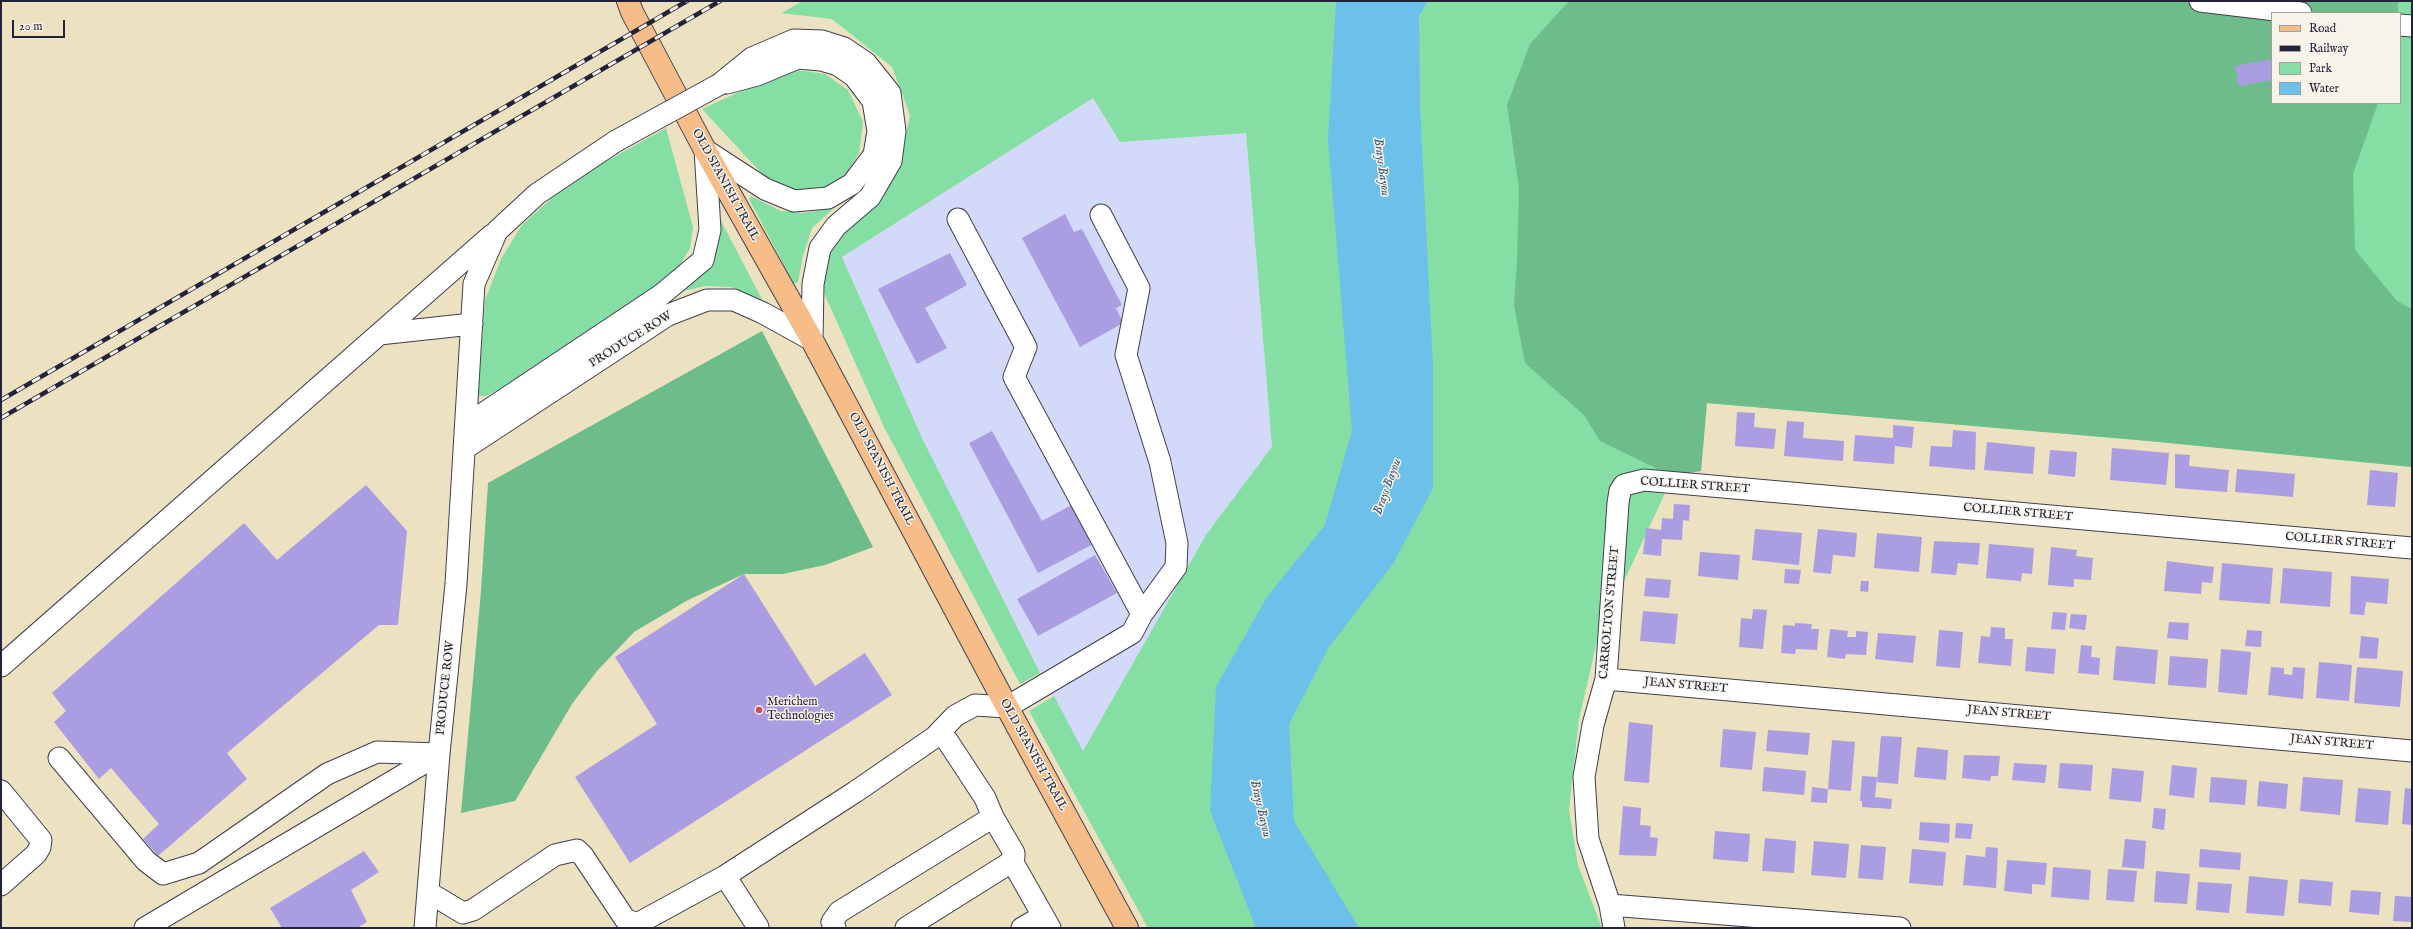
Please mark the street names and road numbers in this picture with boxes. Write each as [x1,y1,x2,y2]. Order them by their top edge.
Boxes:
street label: OLD SPANISH TRAIL [688,127,762,243]
street label: PRODUCE ROW [587,309,675,371]
street label: OLD SPANISH TRAIL [845,410,917,528]
street label: COLLIER STREET [1640,475,1750,497]
street label: COLLIER STREET [1963,501,2073,525]
street label: COLLIER STREET [2285,530,2395,554]
street label: CARROLTON STREET [1597,546,1623,680]
street label: PRODUCE ROW [434,640,458,736]
street label: JEAN STREET [1644,675,1728,697]
street label: OLD SPANISH TRAIL [996,697,1070,813]
street label: JEAN STREET [1967,703,2051,725]
street label: JEAN STREET [2290,732,2374,754]

